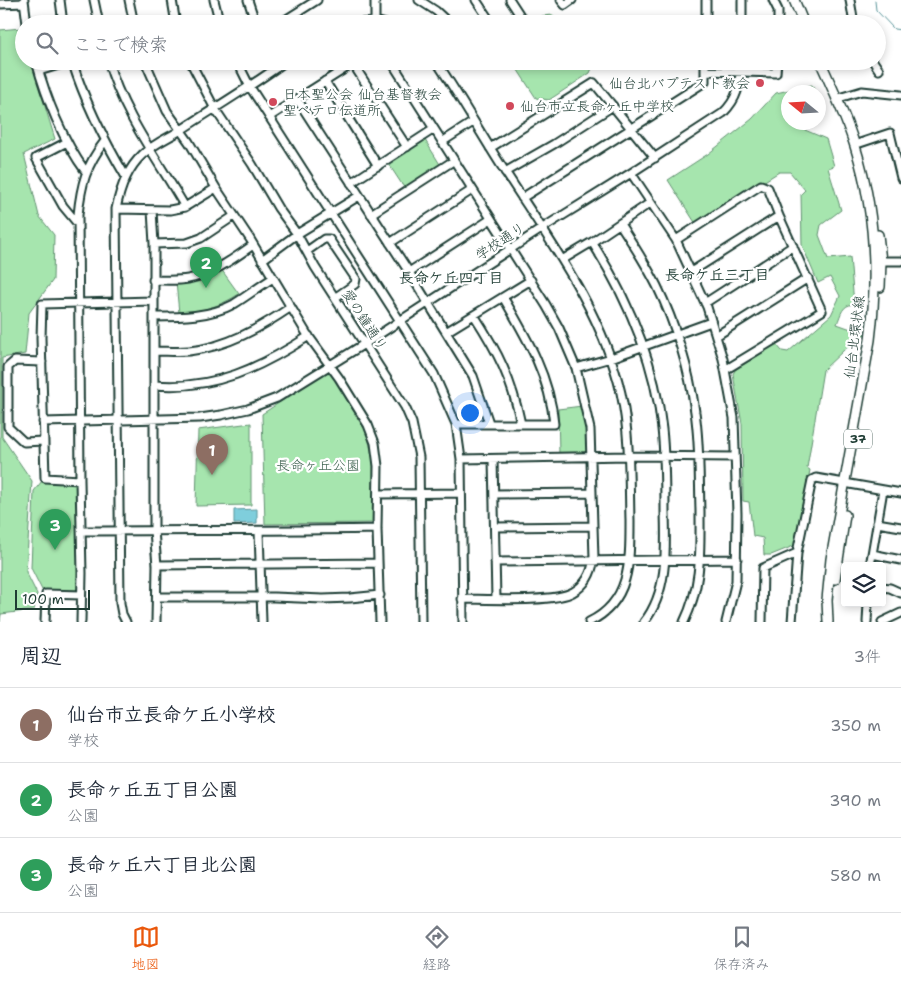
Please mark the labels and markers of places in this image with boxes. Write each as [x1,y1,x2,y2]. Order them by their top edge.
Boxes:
place label: 仙台北バプテスト教会 [609,74,750,92]
marker: 仙台北バプテスト教会 [754,77,766,89]
place label: 日本聖公会 仙台基督教会 聖ペテロ伝道所 [283,85,442,119]
marker: 日本聖公会 仙台基督教会 聖ペテロ伝道所 [267,96,279,108]
place label: 仙台市立長命ヶ丘中学校 [520,97,674,115]
marker: 仙台市立長命ヶ丘中学校 [504,100,516,112]
pin: 2 [190,247,222,288]
pin: 1 [196,434,228,475]
pin: 3 [39,509,71,550]

